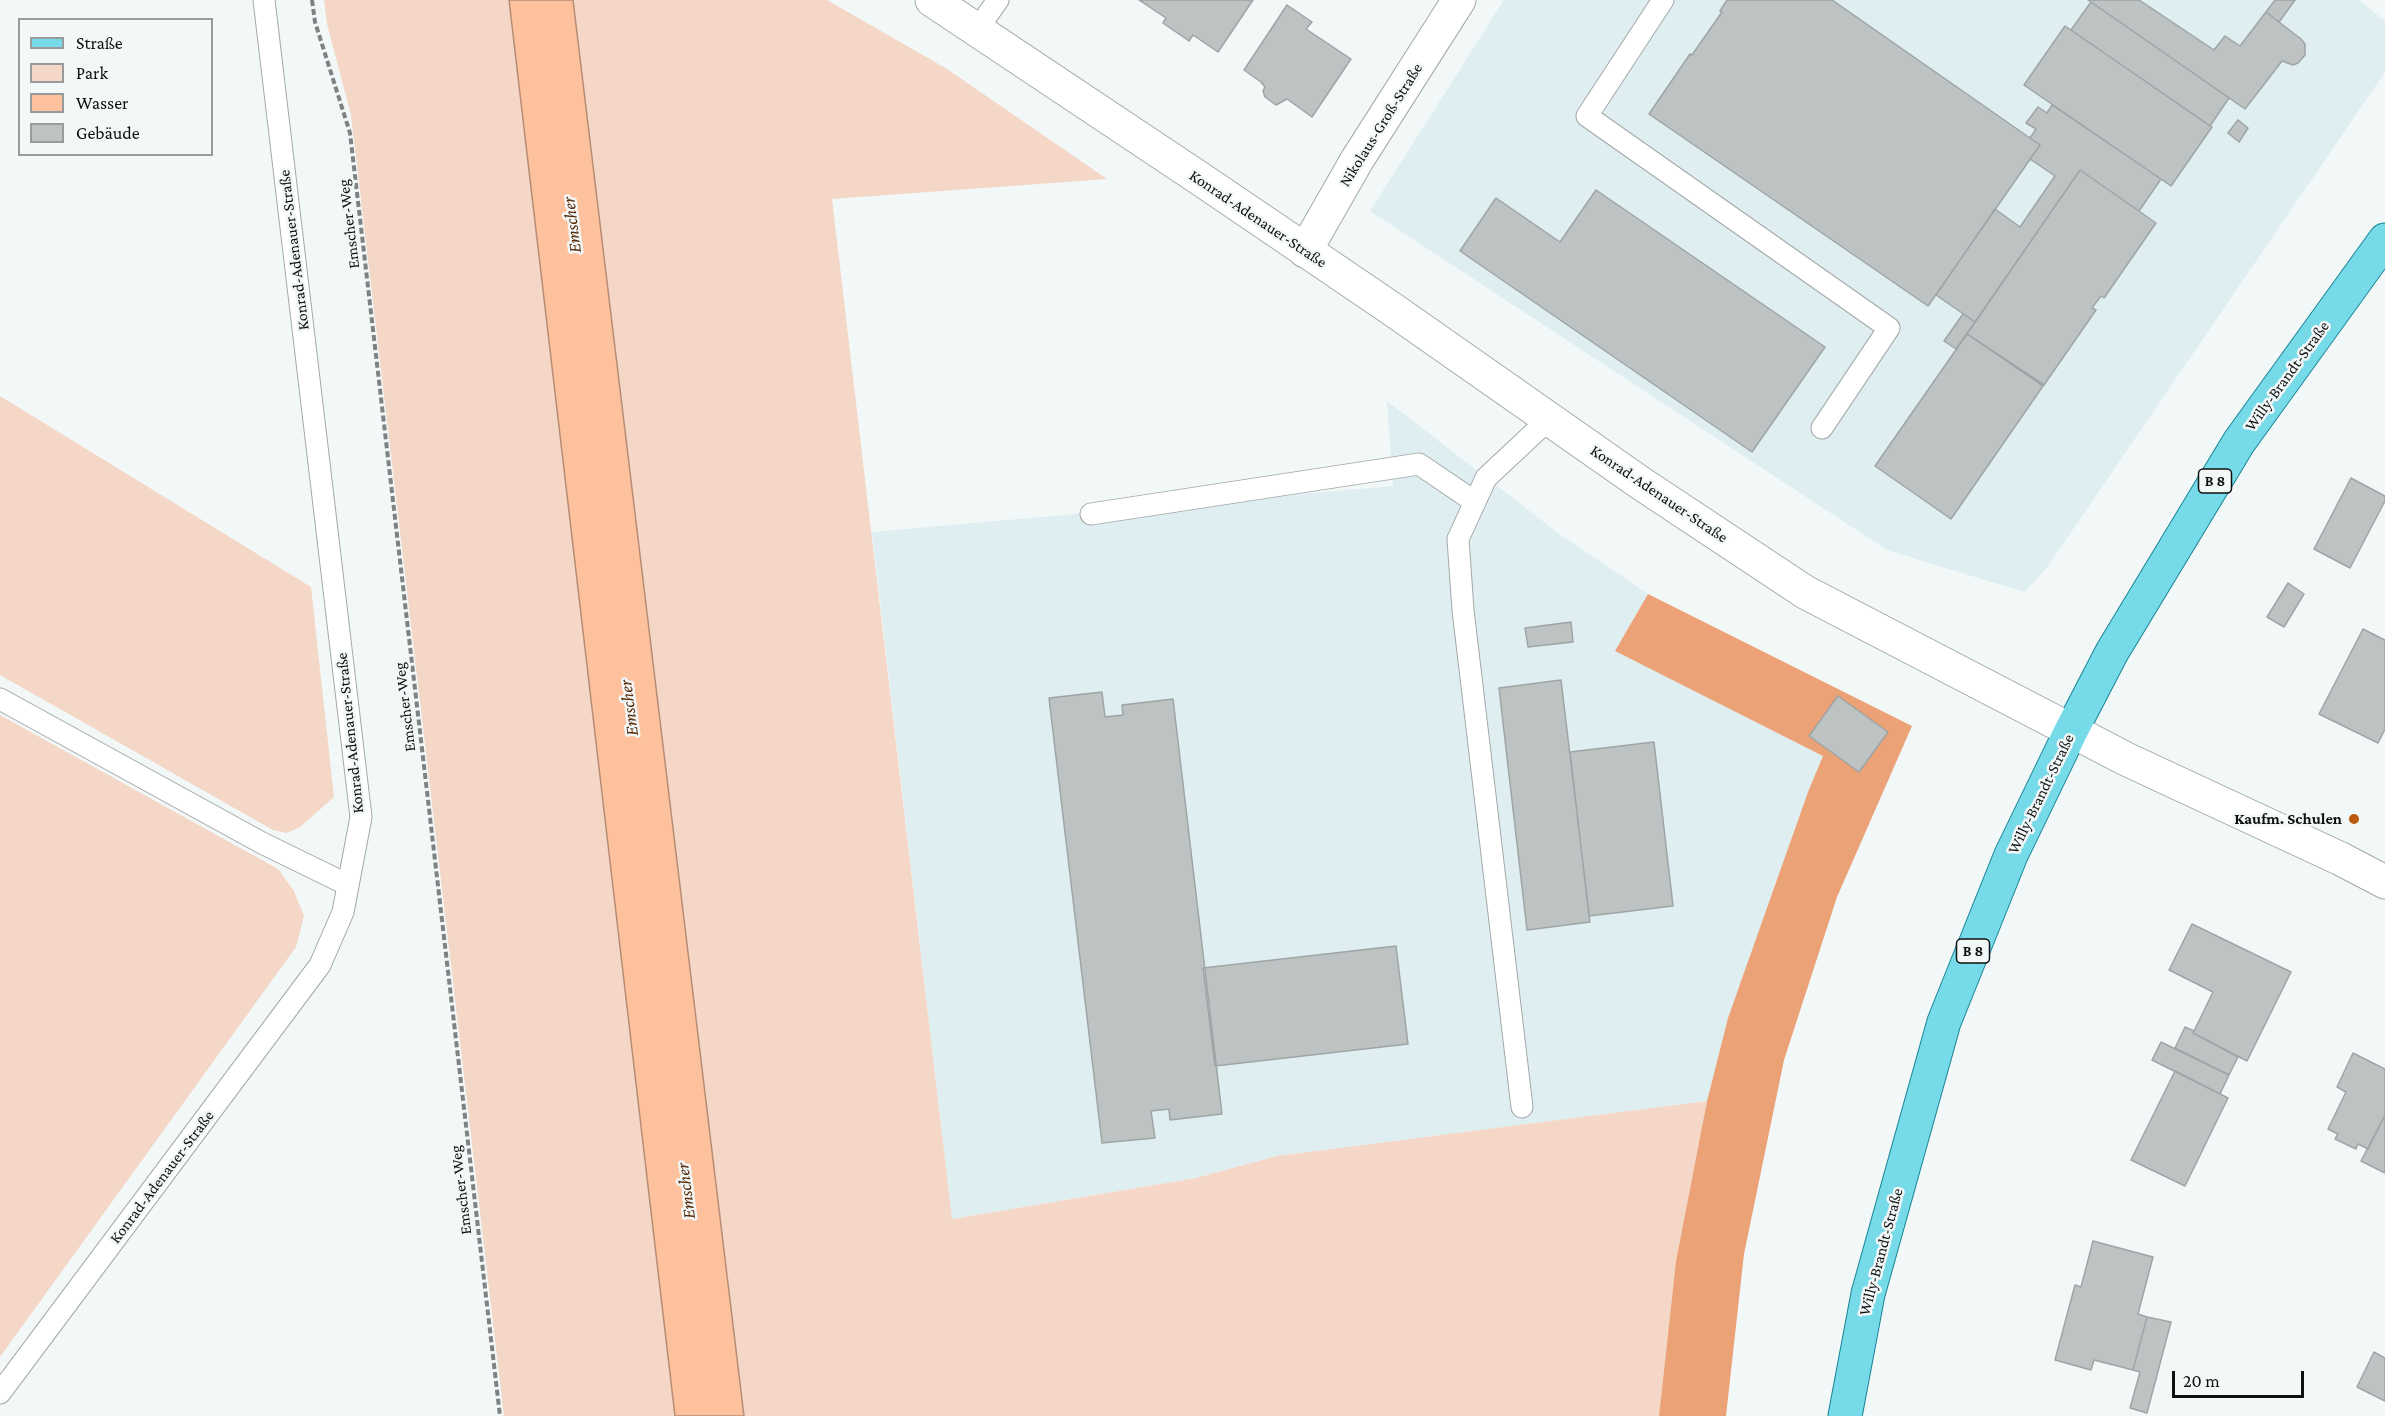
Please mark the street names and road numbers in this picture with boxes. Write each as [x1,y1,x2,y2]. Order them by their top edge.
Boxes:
street label: Nikolaus-Groß-Straße [1335,60,1427,190]
street label: Konrad-Adenauer-Straße [1186,166,1330,272]
street label: Konrad-Adenauer-Straße [275,169,313,331]
street label: Emscher-Weg [334,178,364,270]
street label: Willy-Brandt-Straße [2241,317,2333,435]
street label: Konrad-Adenauer-Straße [1587,441,1731,547]
road number: B 8 [2198,469,2232,493]
street label: Konrad-Adenauer-Straße [332,652,368,814]
street label: Emscher-Weg [390,661,420,753]
street label: Willy-Brandt-Straße [2004,731,2078,857]
road number: B 8 [1956,939,1990,963]
street label: Konrad-Adenauer-Straße [106,1107,218,1247]
street label: Emscher-Weg [446,1144,476,1236]
street label: Willy-Brandt-Straße [1855,1186,1907,1318]

